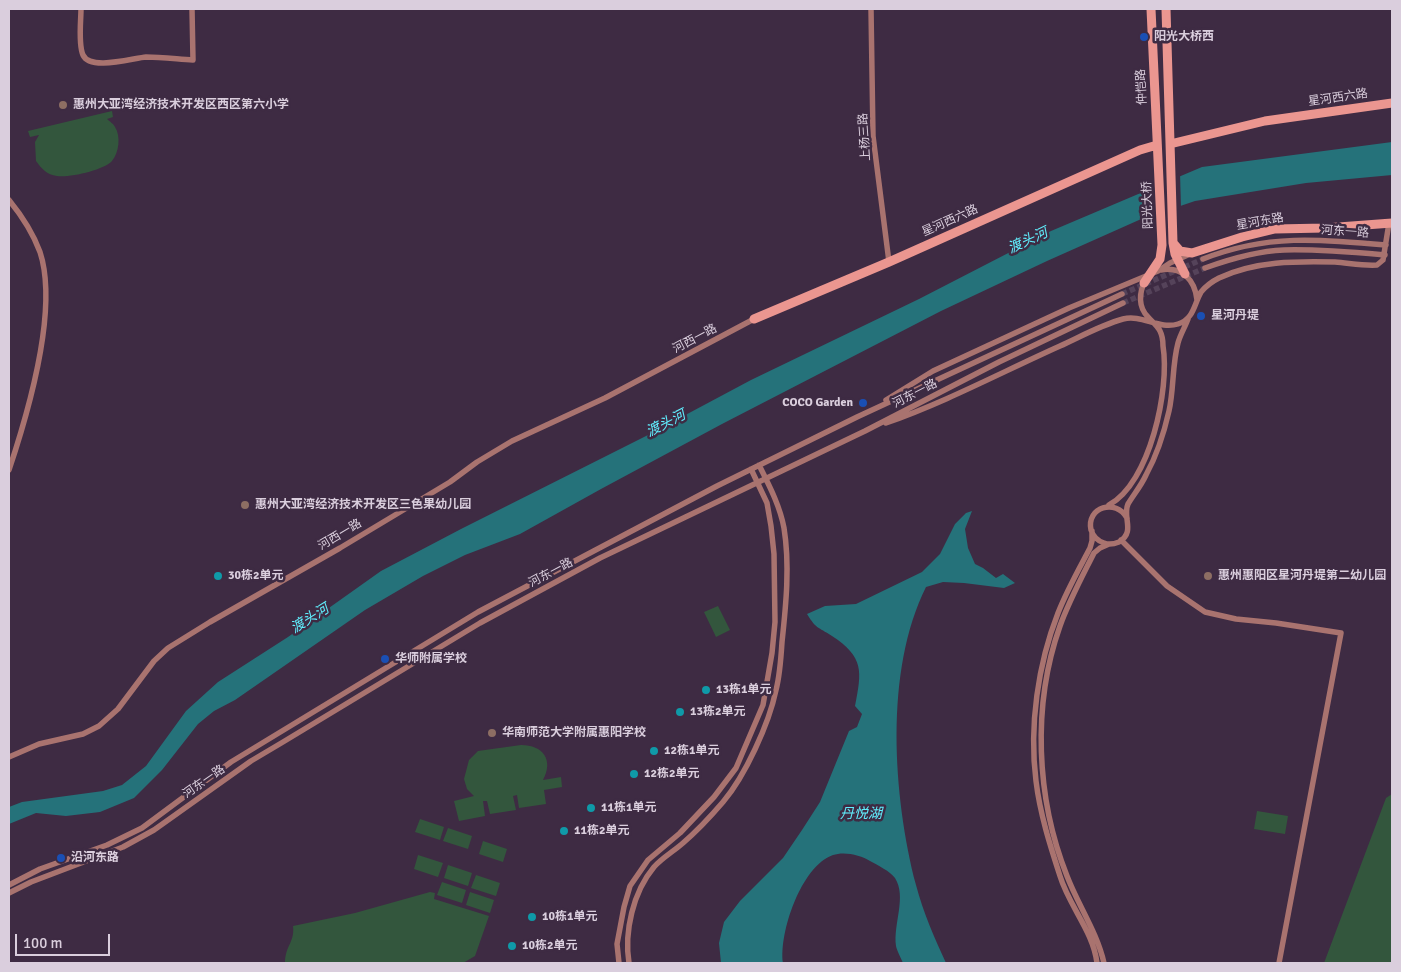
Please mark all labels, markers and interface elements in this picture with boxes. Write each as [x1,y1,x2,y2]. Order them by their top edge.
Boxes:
place label: 阳光大桥西 [1154,30,1214,44]
marker: 阳光大桥西 [1138,31,1150,43]
street label: 仲恺路 [1134,69,1150,105]
street label: 星河西六路 [1307,87,1369,109]
place label: 惠州大亚湾经济技术开发区西区第六小学 [73,98,289,112]
marker: 惠州大亚湾经济技术开发区西区第六小学 [57,99,69,111]
street label: 上杨三路 [856,113,874,161]
street label: 阳光大桥 [1140,181,1156,229]
street label: 星河西六路 [920,202,980,240]
street label: 星河东路 [1235,211,1285,233]
street label: 河东一路 [1321,223,1369,241]
water label: 渡头河 [1005,225,1051,257]
place label: 星河丹堤 [1211,309,1259,323]
marker: 星河丹堤 [1195,310,1207,322]
street label: 河西一路 [670,321,720,357]
street label: 河东一路 [890,377,940,411]
place label: COCO Garden [782,396,853,410]
marker: COCO Garden [857,397,869,409]
water label: 渡头河 [643,407,689,441]
place label: 惠州大亚湾经济技术开发区三色果幼儿园 [255,498,471,512]
marker: 惠州大亚湾经济技术开发区三色果幼儿园 [239,499,251,511]
street label: 河西一路 [316,516,364,554]
street label: 河东一路 [526,555,576,591]
place label: 30栋2单元 [228,569,283,583]
place label: 惠州惠阳区星河丹堤第二幼儿园 [1218,569,1386,583]
marker: 30栋2单元 [212,570,224,582]
marker: 惠州惠阳区星河丹堤第二幼儿园 [1202,570,1214,582]
water label: 渡头河 [288,601,332,637]
place label: 华师附属学校 [395,652,467,666]
marker: 华师附属学校 [379,653,391,665]
place label: 13栋1单元 [716,683,771,697]
marker: 13栋1单元 [700,684,712,696]
place label: 13栋2单元 [690,705,745,719]
marker: 13栋2单元 [674,706,686,718]
place label: 华南师范大学附属惠阳学校 [502,726,646,740]
marker: 华南师范大学附属惠阳学校 [486,727,498,739]
place label: 12栋1单元 [664,744,719,758]
marker: 12栋1单元 [648,745,660,757]
street label: 河东一路 [180,762,228,802]
place label: 12栋2单元 [644,767,699,781]
marker: 12栋2单元 [628,768,640,780]
place label: 11栋1单元 [601,801,656,815]
marker: 11栋1单元 [585,802,597,814]
water label: 丹悦湖 [840,806,882,822]
place label: 11栋2单元 [574,824,629,838]
marker: 11栋2单元 [558,825,570,837]
place label: 沿河东路 [71,851,119,865]
marker: 沿河东路 [55,852,67,864]
place label: 10栋1单元 [542,910,597,924]
marker: 10栋1单元 [526,911,538,923]
scale bar [18,924,112,956]
text: 100 m [23,934,63,952]
place label: 10栋2单元 [522,939,577,953]
marker: 10栋2单元 [506,940,518,952]

